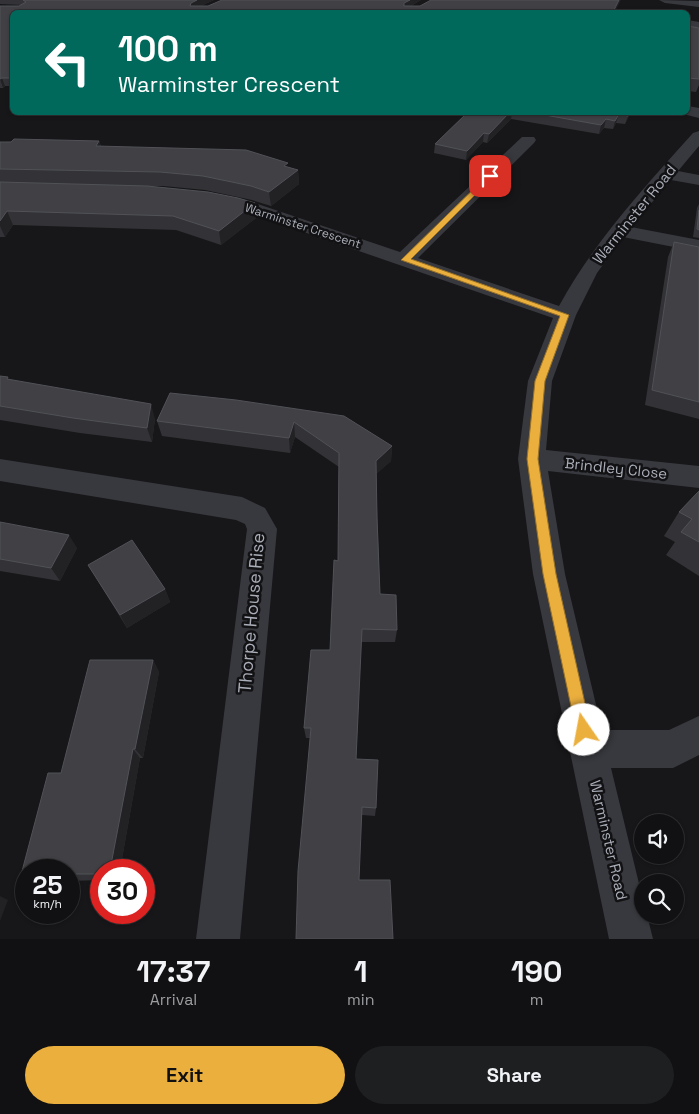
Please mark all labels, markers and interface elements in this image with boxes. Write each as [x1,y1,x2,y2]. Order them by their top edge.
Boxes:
text: 100 m [118,27,218,71]
icon: left [35,30,100,95]
text: Warminster Crescent [118,70,340,98]
pin [469,155,511,197]
street label: Warminster Road [588,160,680,268]
icon: arrive [476,162,504,190]
street label: Warminster Crescent [243,200,363,252]
street label: Brindley Close [564,453,668,483]
street label: Thorpe House Rise [233,532,269,694]
position arrow [557,703,609,755]
street label: Warminster Road [586,778,632,902]
map controls [634,814,684,924]
button: sound [634,814,684,864]
speed limit sign: 30 [90,859,155,924]
text: 25 [33,869,62,901]
button: search [634,874,684,924]
text: km/h [33,896,62,912]
text: 17:37 [136,952,210,991]
text: 1 [354,952,367,991]
text: 190 [511,952,562,991]
text: Arrival [150,989,197,1010]
text: min [347,989,374,1010]
text: m [530,989,544,1010]
button: Exit [25,1046,345,1104]
button: Share [355,1046,674,1104]

